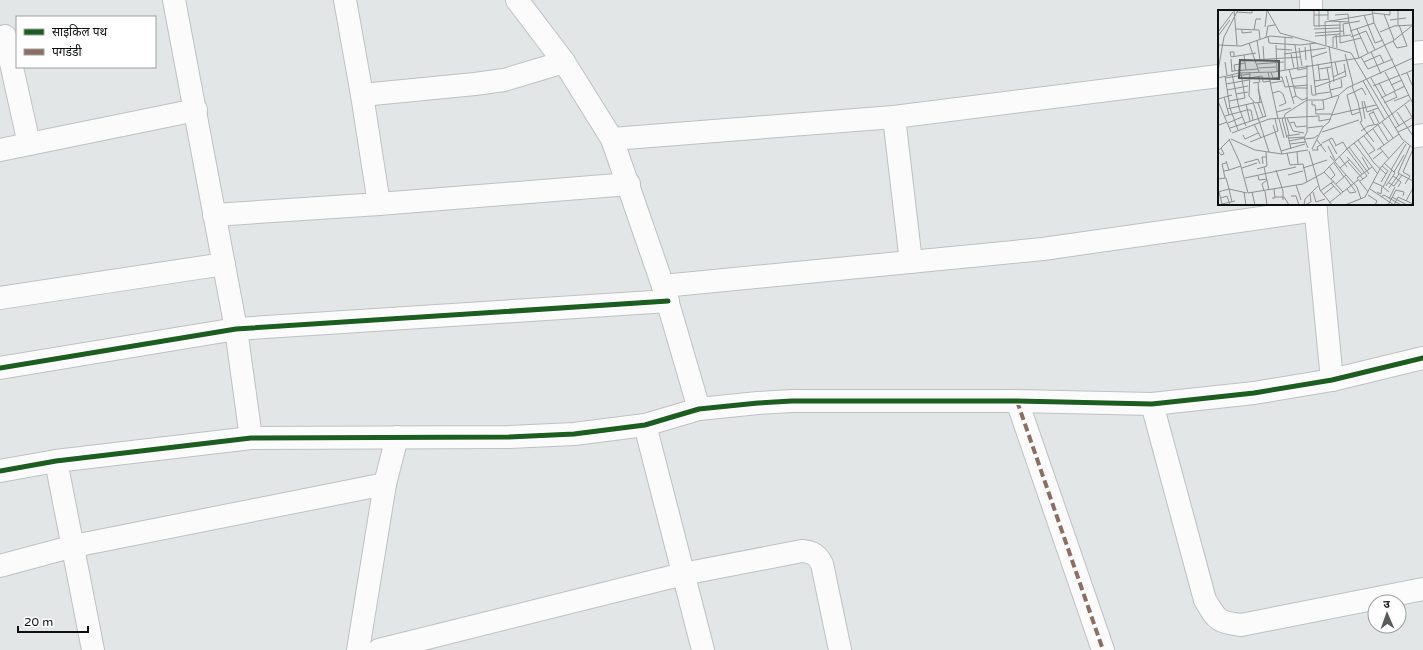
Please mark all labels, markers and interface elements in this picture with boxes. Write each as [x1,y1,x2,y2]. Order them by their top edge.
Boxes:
inset map [1218,10,1413,205]
legend [16,16,156,68]
text: साइकिल पथ [52,24,108,39]
text: पगडंडी [52,44,82,59]
north arrow [1367,594,1407,634]
text: उ [1383,598,1391,611]
scale bar [18,608,88,634]
text: 20 m [24,615,53,629]

